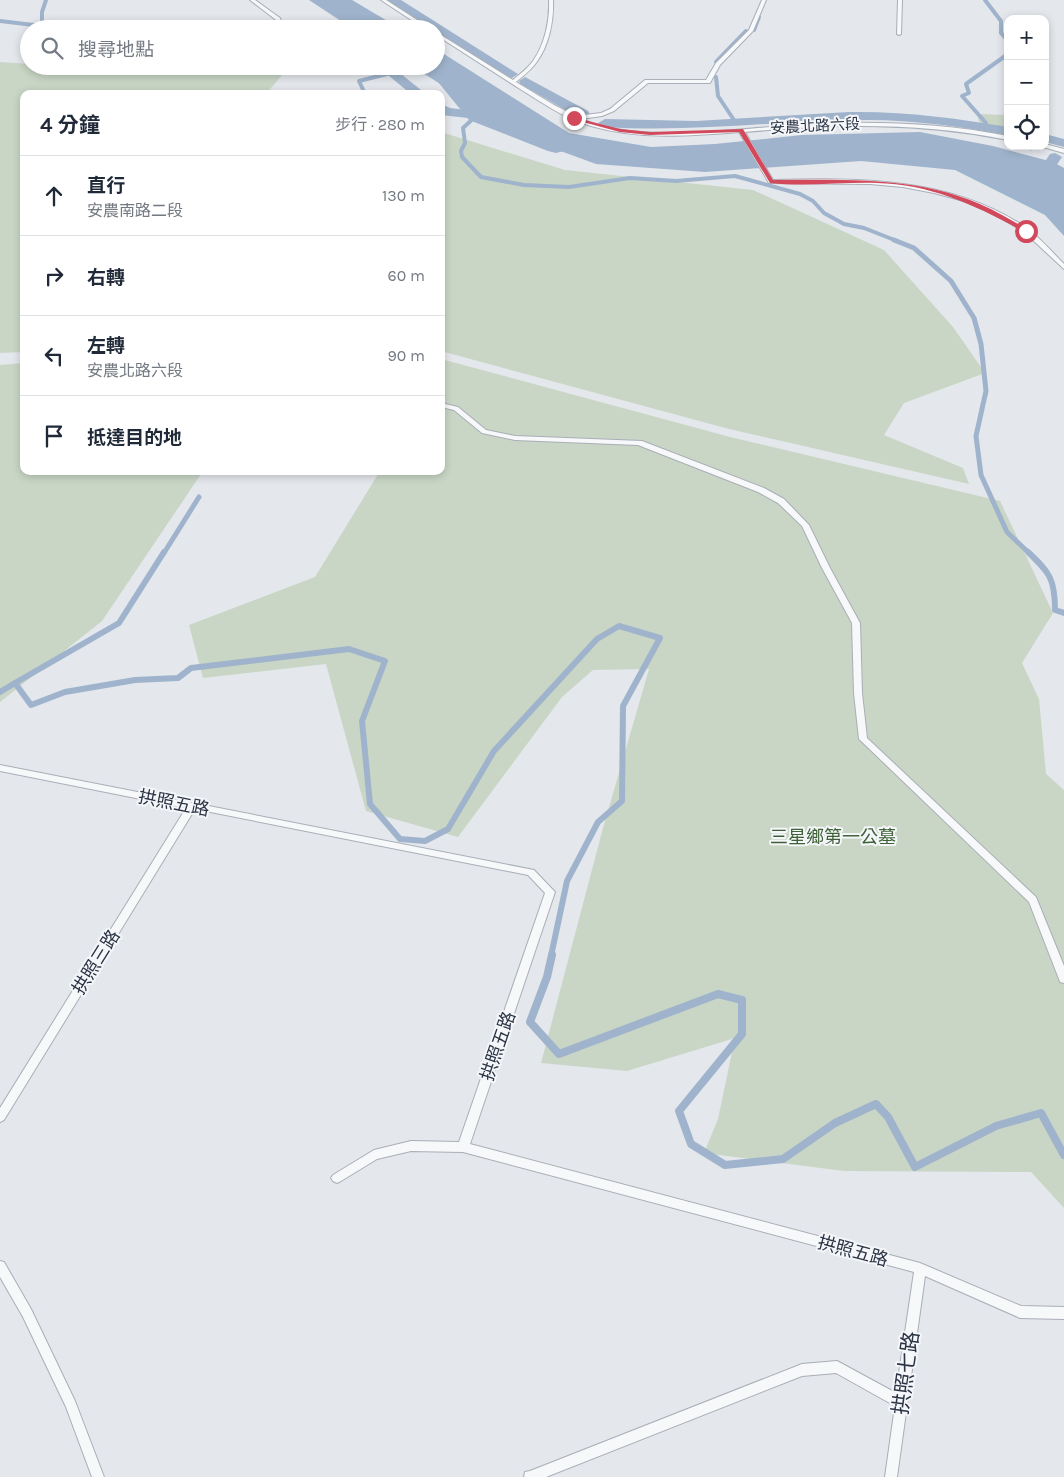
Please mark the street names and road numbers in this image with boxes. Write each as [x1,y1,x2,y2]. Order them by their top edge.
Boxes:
street label: 安農北路六段 [770,115,860,137]
street label: 拱照五路 [137,785,211,821]
street label: 拱照三路 [68,926,124,998]
street label: 拱照五路 [476,1008,520,1084]
street label: 拱照五路 [815,1231,891,1271]
street label: 拱照七路 [888,1330,924,1416]

